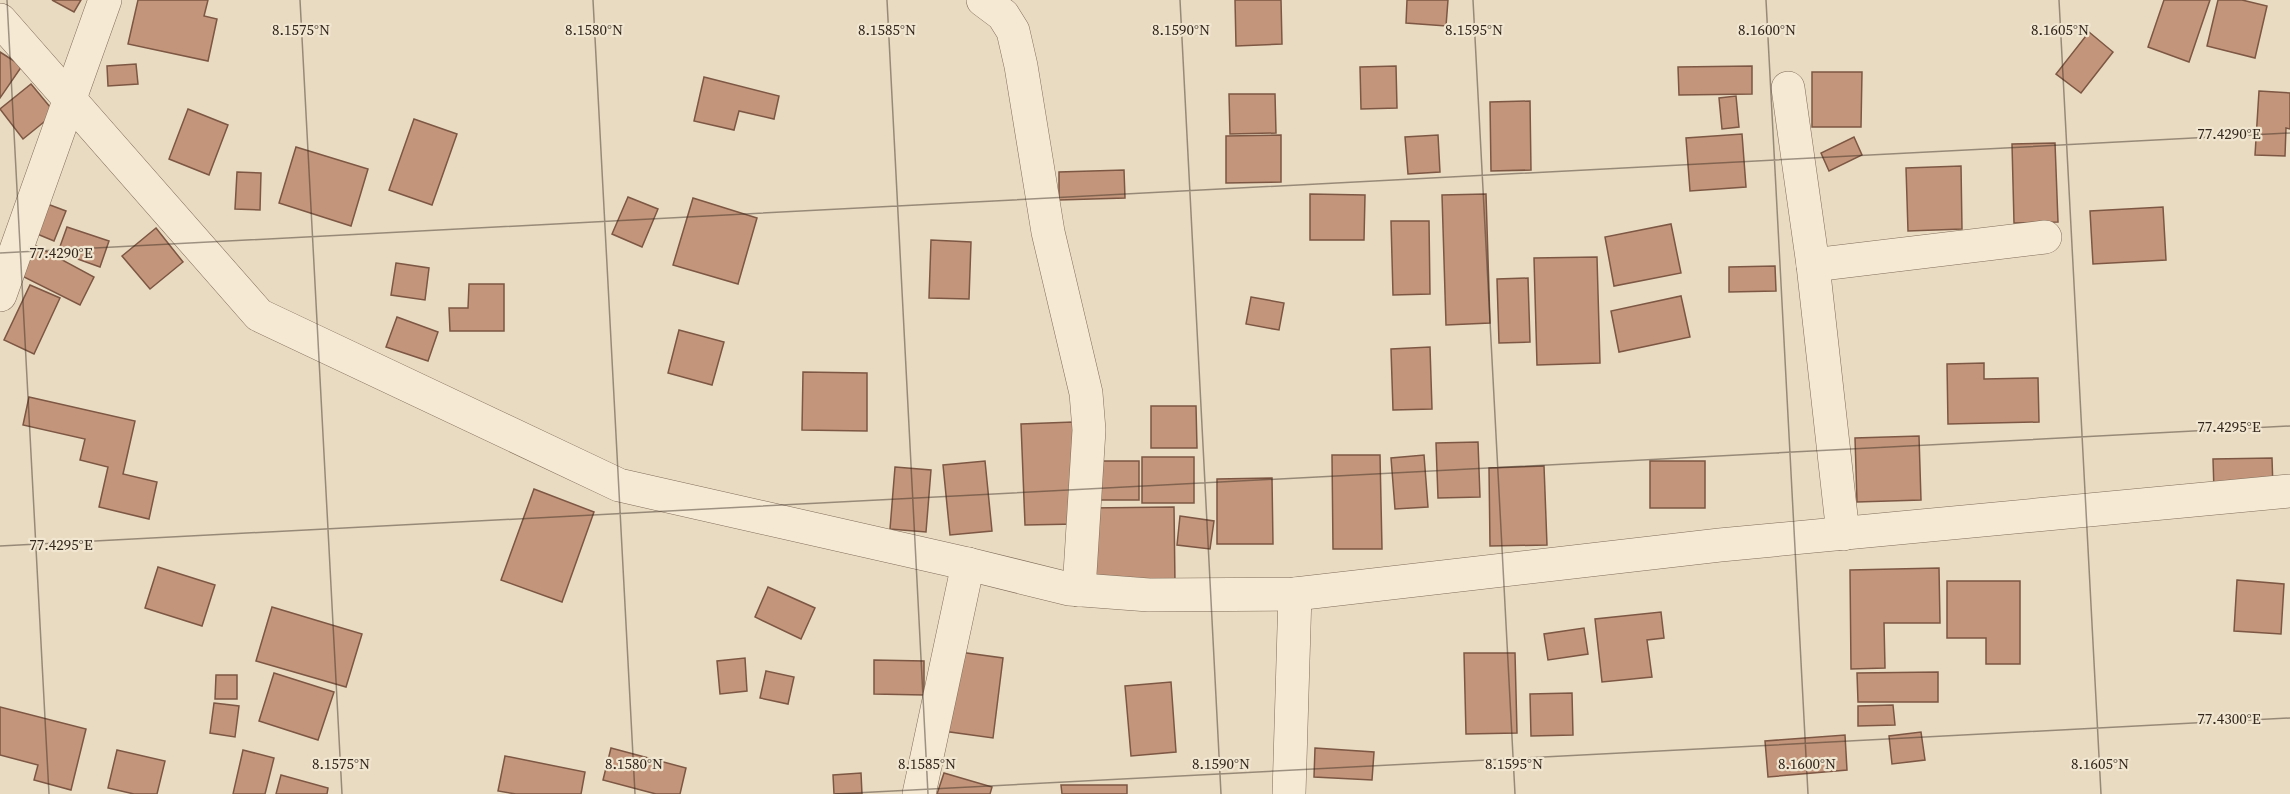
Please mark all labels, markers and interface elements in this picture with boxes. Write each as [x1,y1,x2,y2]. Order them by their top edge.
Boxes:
text: 8.1575°N [272,19,330,40]
text: 8.1580°N [565,19,623,40]
text: 8.1585°N [858,19,916,40]
text: 8.1590°N [1152,19,1210,40]
text: 8.1595°N [1445,19,1503,40]
text: 8.1600°N [1738,19,1796,40]
text: 8.1605°N [2031,19,2089,40]
text: 77.4290°E [2197,123,2261,144]
text: 77.4290°E [29,242,93,263]
text: 77.4295°E [2197,416,2261,437]
text: 77.4295°E [29,534,93,555]
text: 77.4300°E [2197,708,2261,729]
text: 8.1575°N [312,753,370,774]
text: 8.1580°N [605,753,663,774]
text: 8.1585°N [898,753,956,774]
text: 8.1590°N [1192,753,1250,774]
text: 8.1595°N [1485,753,1543,774]
text: 8.1600°N [1778,753,1836,774]
text: 8.1605°N [2071,753,2129,774]

